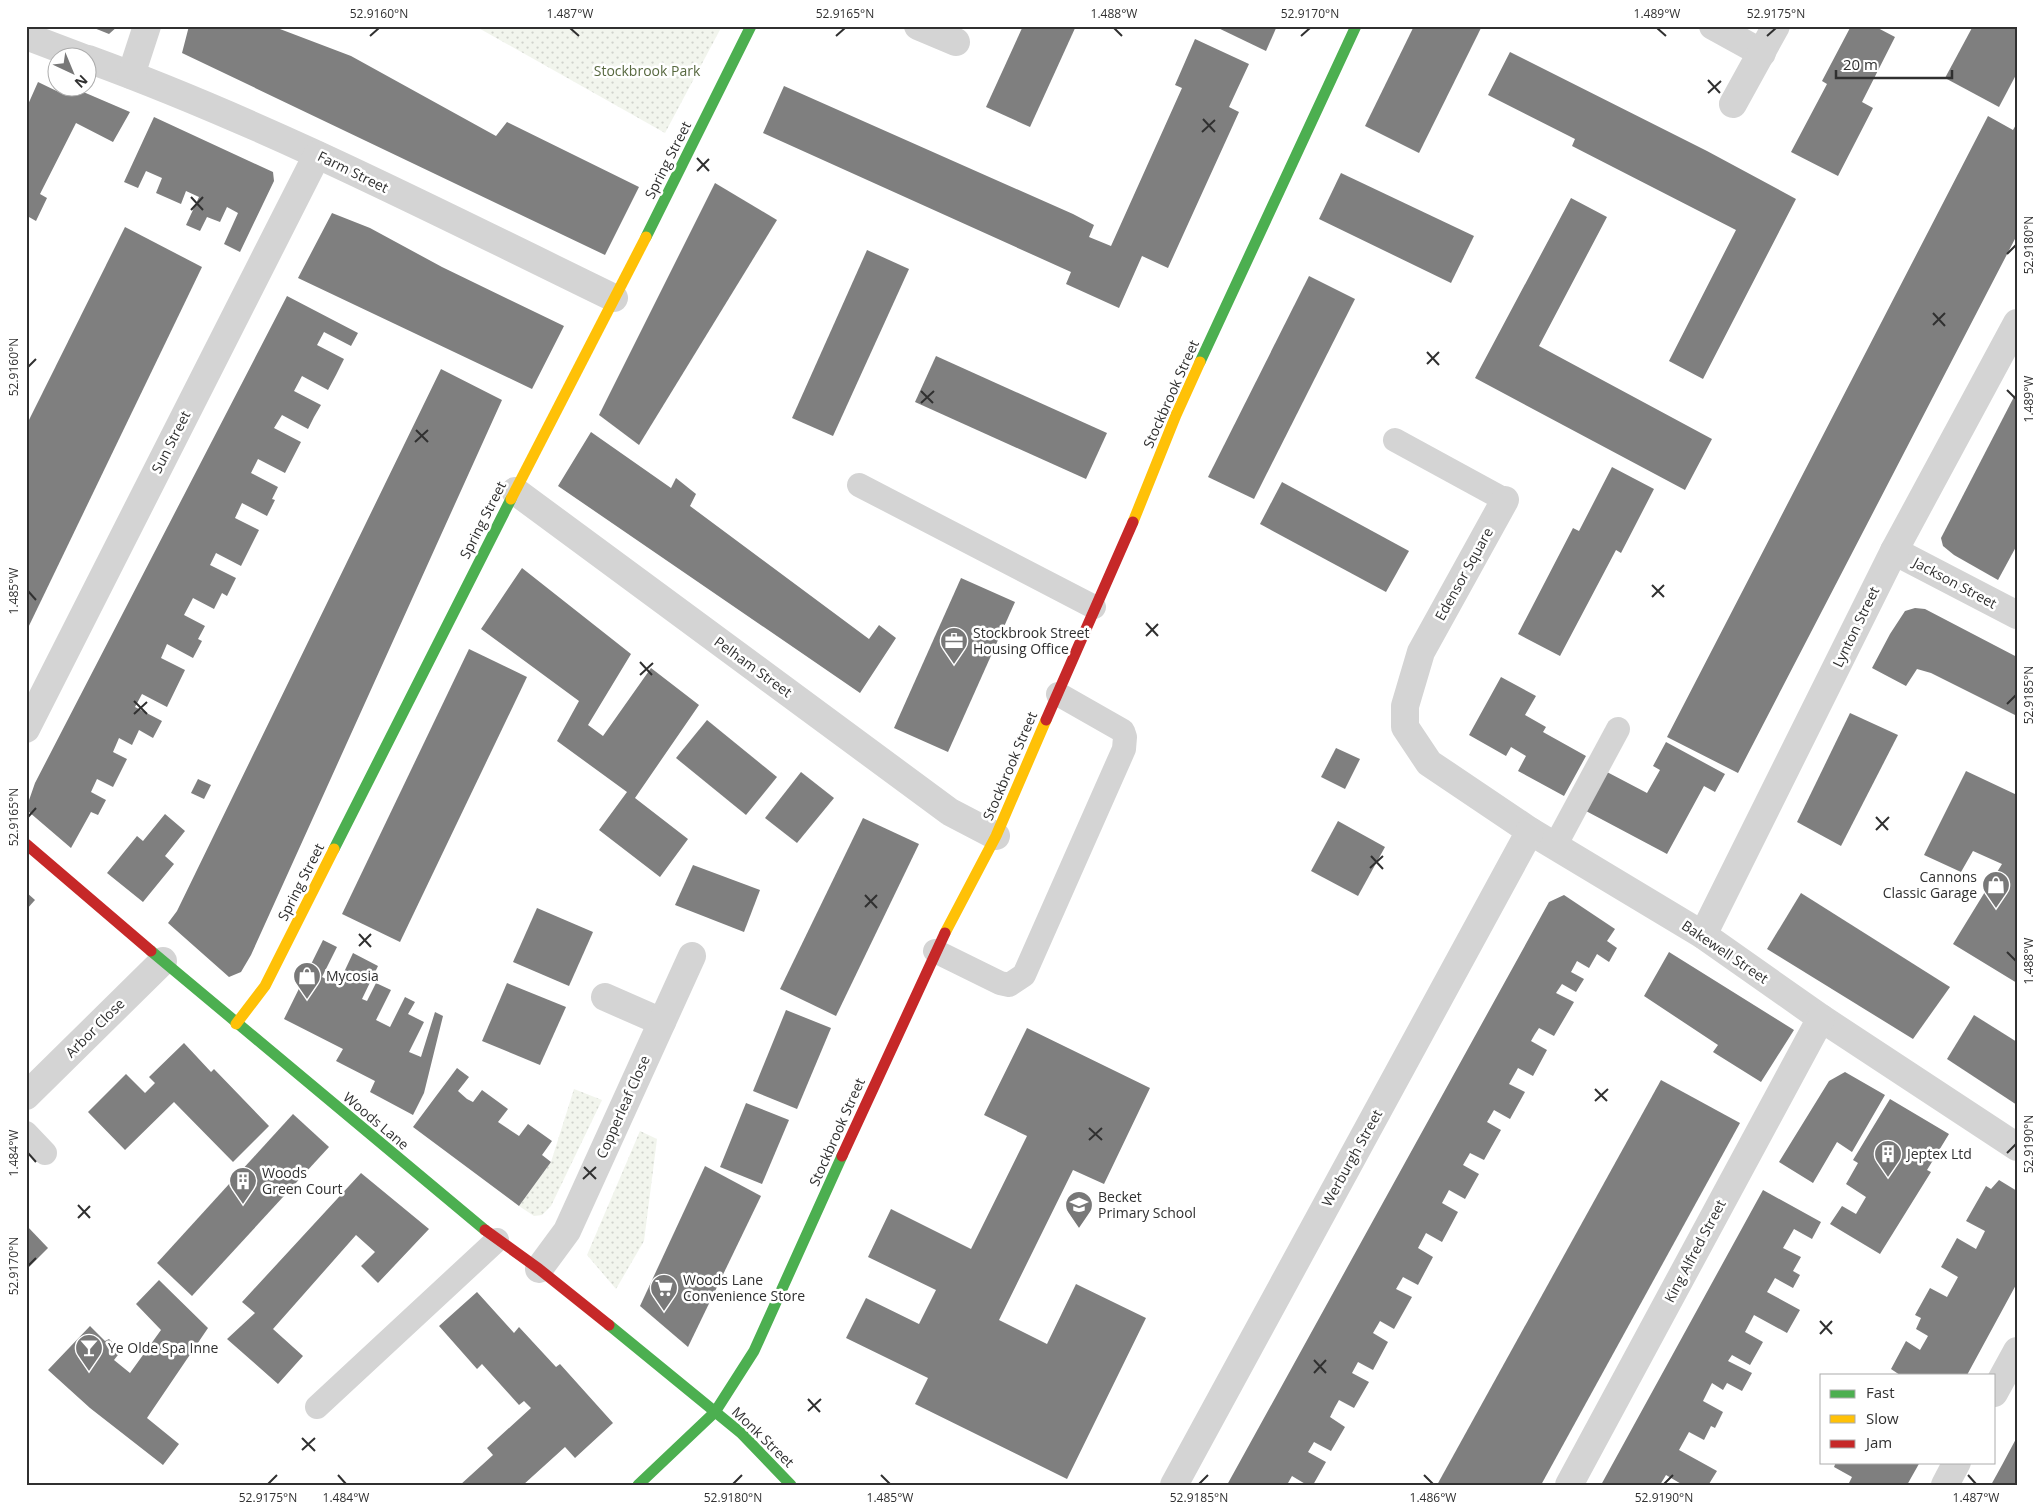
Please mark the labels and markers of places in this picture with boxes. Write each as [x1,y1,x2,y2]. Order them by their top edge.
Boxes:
place label: Stockbrook Street Housing Office [973,623,1089,658]
office icon: Stockbrook Street Housing Office [939,626,969,665]
place label: Cannons Classic Garage [1883,867,1977,902]
shop icon: Cannons Classic Garage [1981,870,2011,909]
shop icon: Mycosia [292,961,322,1000]
place label: Mycosia [326,966,379,985]
building icon: Jeptex Ltd [1873,1139,1903,1178]
place label: Jeptex Ltd [1905,1144,1972,1163]
place label: Woods Green Court [262,1163,342,1198]
building icon: Woods Green Court [228,1166,258,1205]
place label: Becket Primary School [1098,1187,1196,1222]
school or university icon: Becket Primary School [1064,1190,1094,1229]
place label: Woods Lane Convenience Store [683,1270,805,1305]
supermarket icon: Woods Lane Convenience Store [649,1273,679,1312]
bar icon: Ye Olde Spa Inne [74,1333,104,1372]
place label: Ye Olde Spa Inne [108,1338,219,1357]

